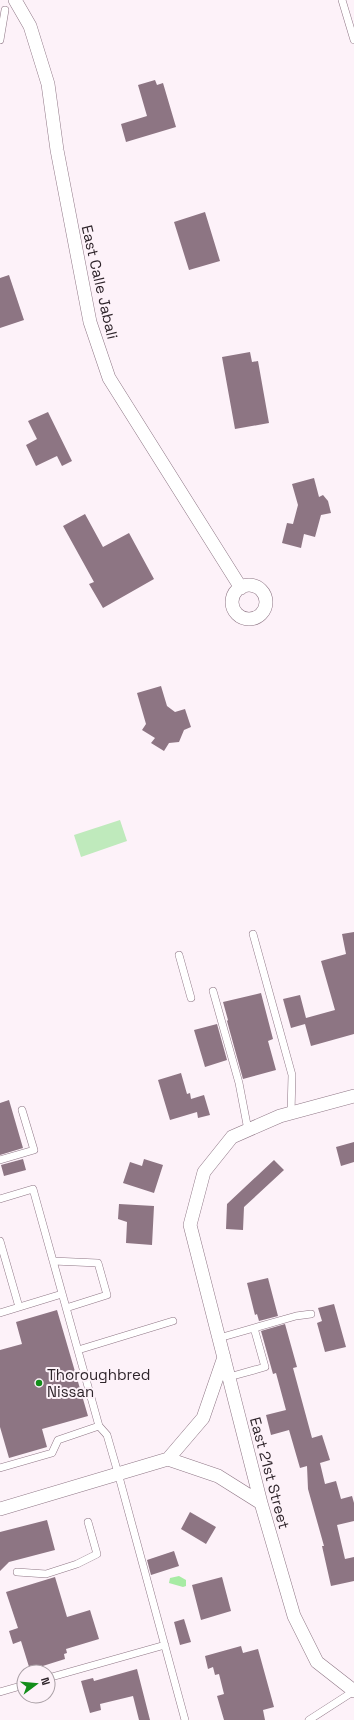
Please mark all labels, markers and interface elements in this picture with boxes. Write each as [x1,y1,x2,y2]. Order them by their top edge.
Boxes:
street label: East Calle Jabali [78,223,122,341]
place label: Thoroughbred Nissan [47,1365,151,1401]
marker: Thoroughbred Nissan [34,1378,44,1388]
street label: East 21st Street [246,1415,294,1531]
north arrow [16,1664,56,1704]
text: N [38,1676,53,1687]

